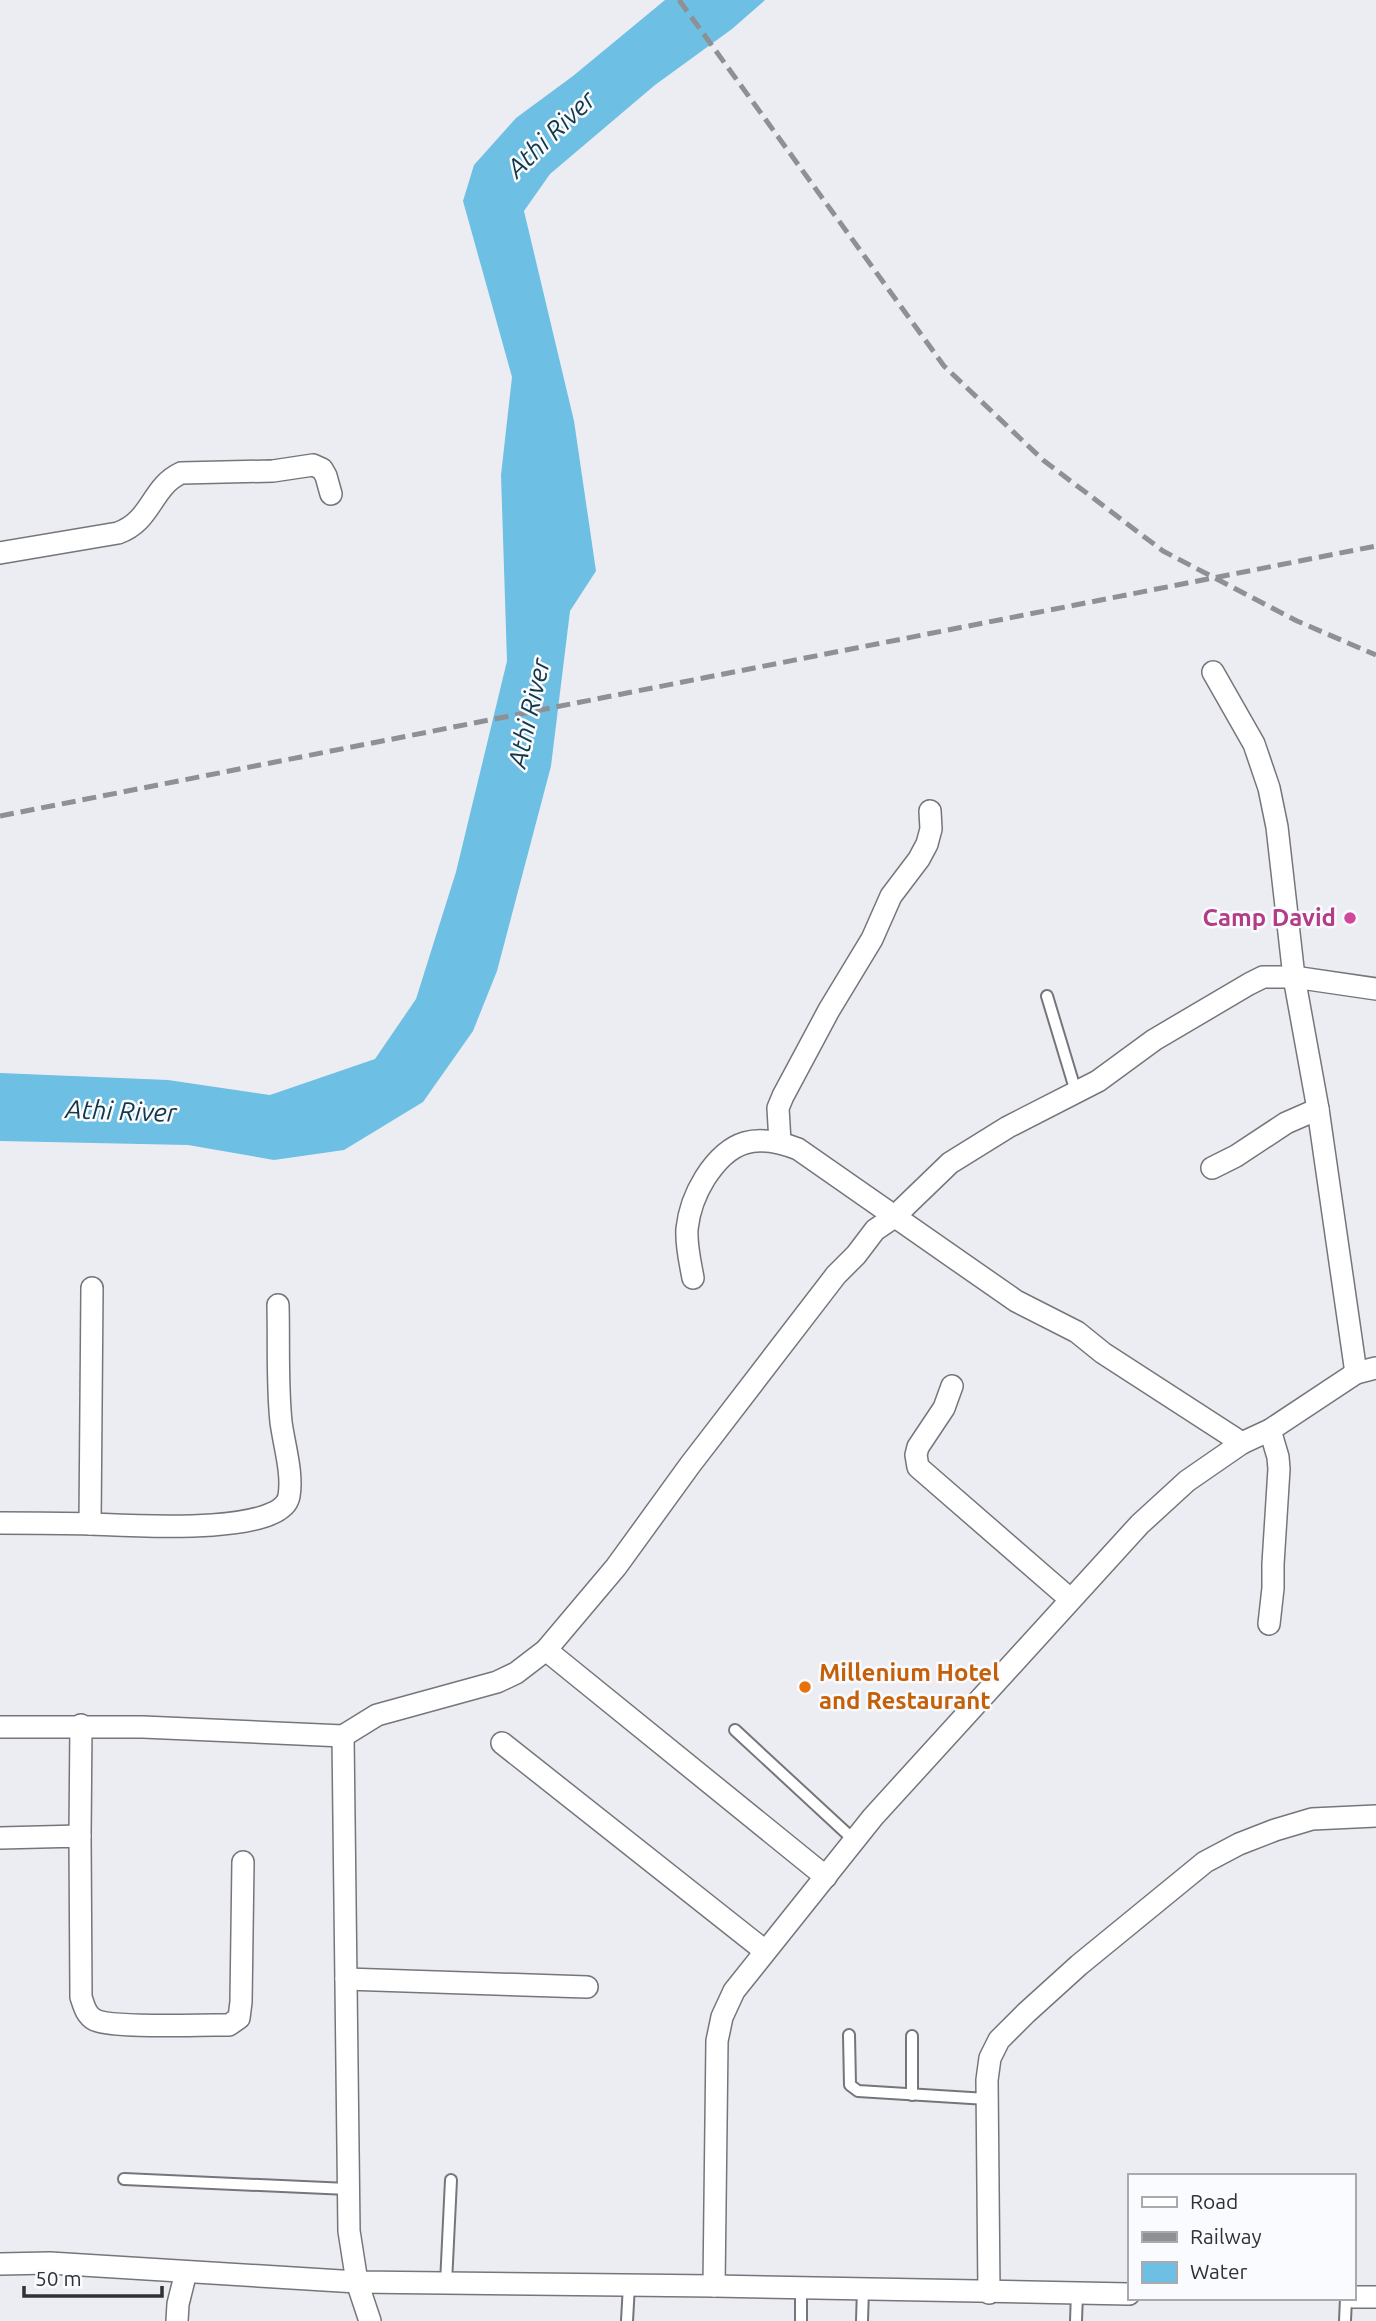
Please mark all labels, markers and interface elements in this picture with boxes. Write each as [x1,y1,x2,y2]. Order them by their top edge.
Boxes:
water label: Athi River [499,84,602,184]
water label: Athi River [501,654,555,772]
place label: Camp David [1203,904,1336,931]
marker: Camp David [1342,910,1358,926]
water label: Athi River [63,1094,178,1127]
place label: Millenium Hotel and Restaurant [819,1659,999,1714]
marker: Millenium Hotel and Restaurant [797,1679,813,1695]
legend [1128,2174,1355,2300]
text: Road [1190,2189,1238,2213]
text: Railway [1190,2224,1262,2248]
scale bar [24,2254,163,2298]
text: Water [1190,2259,1248,2283]
text: 50 m [35,2266,82,2290]

